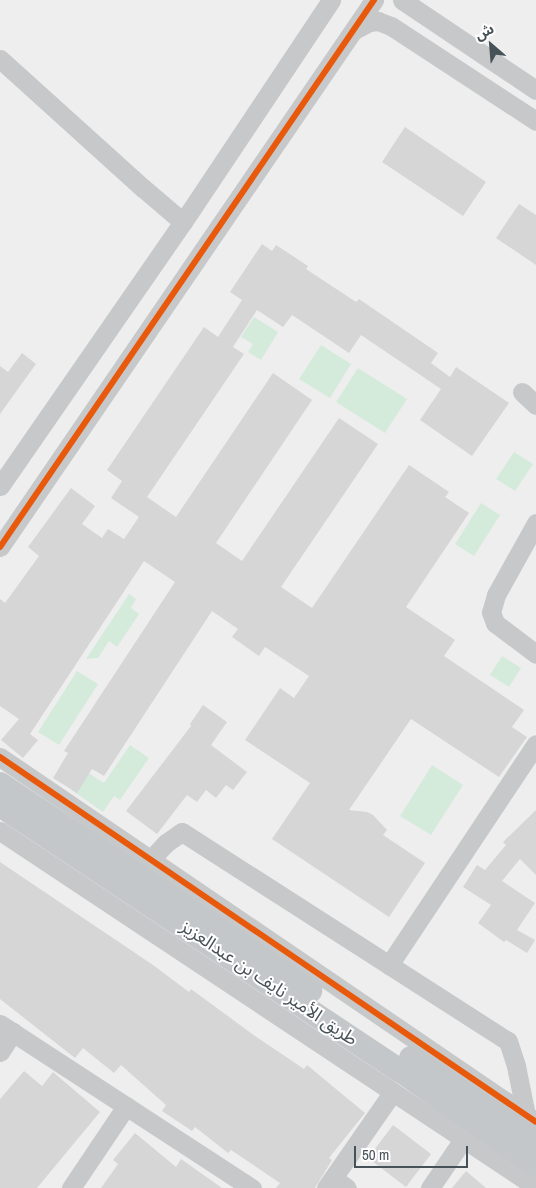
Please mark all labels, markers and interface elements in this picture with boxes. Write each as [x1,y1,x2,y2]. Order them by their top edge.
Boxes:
text: ش [472,19,497,44]
north arrow [466,20,516,70]
street label: طريق الأمير نايف بن عبدالعزيز [176,916,362,1050]
scale bar [356,1136,470,1168]
text: 50 m [362,1144,389,1165]

